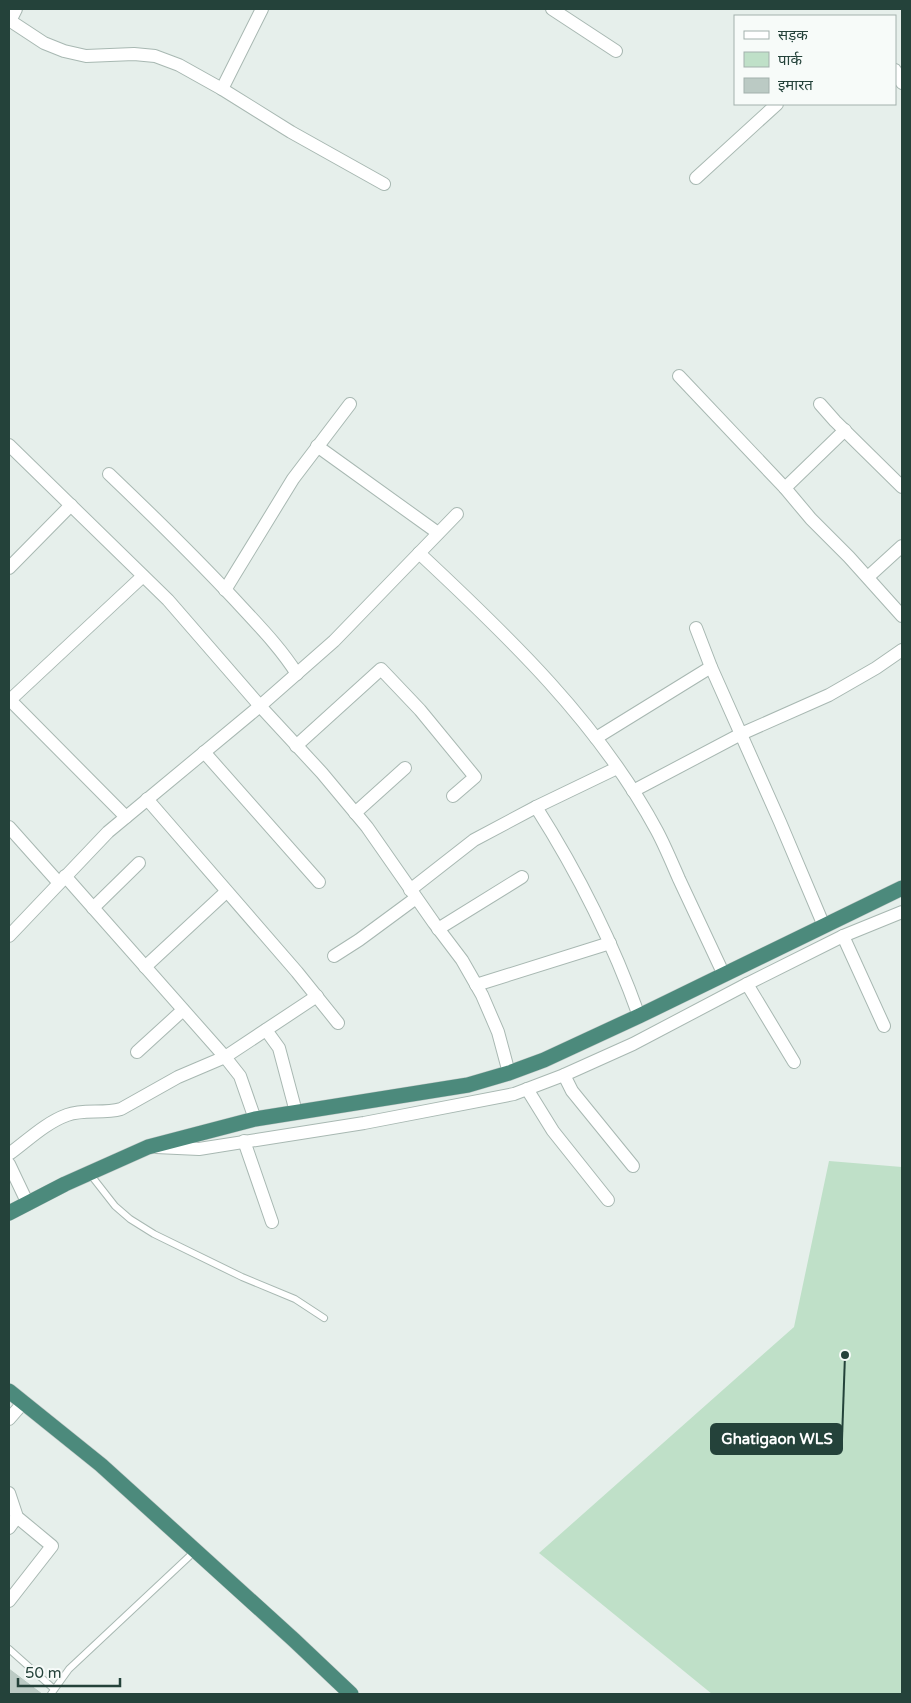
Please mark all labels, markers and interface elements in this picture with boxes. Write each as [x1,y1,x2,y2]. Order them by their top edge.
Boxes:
legend [734,15,896,105]
text: सड़क [778,26,808,44]
text: पार्क [778,51,802,69]
text: इमारत [778,76,813,94]
callout: Ghatigaon WLS [711,1424,842,1454]
text: Ghatigaon WLS [721,1430,833,1449]
scale bar [18,1656,120,1688]
text: 50 m [25,1664,62,1682]

